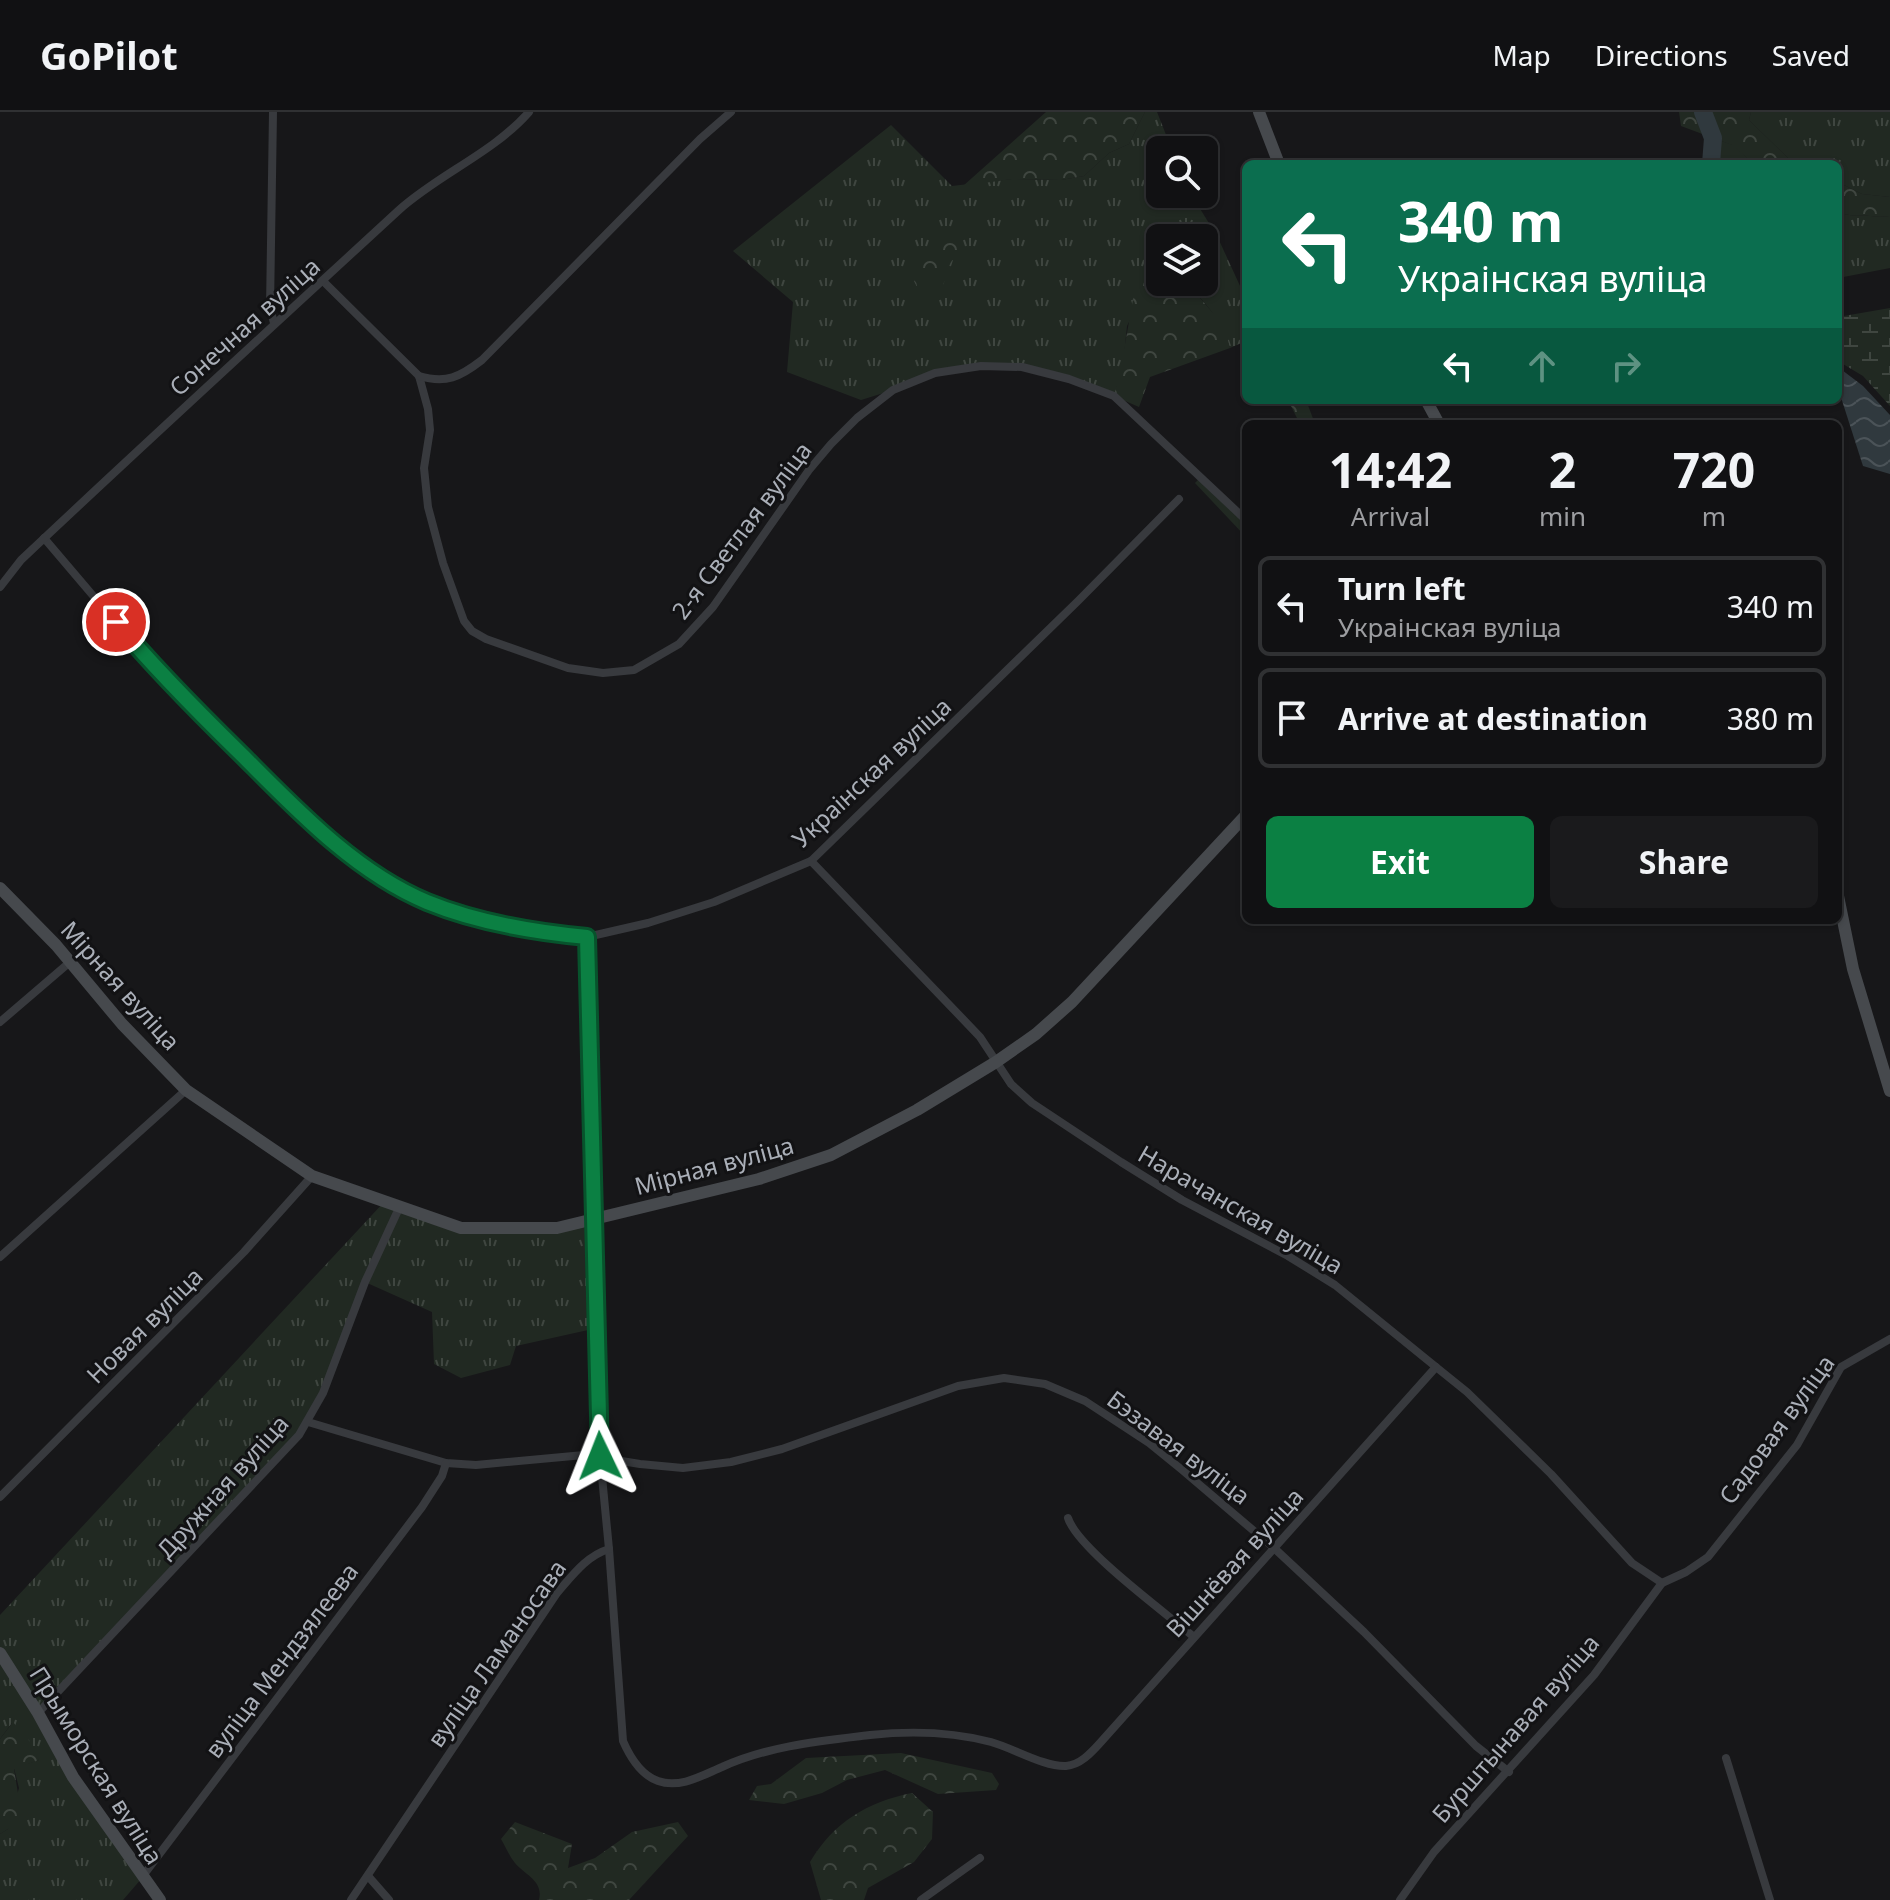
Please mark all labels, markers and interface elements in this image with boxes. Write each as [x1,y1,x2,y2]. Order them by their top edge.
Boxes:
text: GoPilot [40,29,178,81]
text: Map [1492,36,1551,74]
text: Directions [1595,36,1728,74]
text: Saved [1772,36,1850,74]
map controls [1146,136,1218,296]
button: search [1146,136,1218,208]
text: 340 m [1398,182,1563,258]
icon: left [1266,192,1370,296]
button: layers [1146,224,1218,296]
street label: Сонечная вуліца [162,249,326,403]
text: Украінская вуліца [1398,254,1707,303]
icon: left [1436,344,1480,388]
icon: ahead [1520,344,1564,388]
icon: right [1604,344,1648,388]
street label: 2-я Светлая вуліца [663,435,819,625]
text: 14:42 [1329,437,1452,502]
text: 2 [1549,437,1576,502]
text: 720 [1673,437,1755,502]
text: Arrival [1351,498,1430,534]
text: min [1539,498,1586,534]
text: m [1702,498,1726,534]
text: Turn left [1338,568,1466,609]
icon: left [1270,584,1314,628]
text: 340 m [1727,586,1814,627]
pin [82,588,150,656]
icon: arrive [94,600,138,644]
text: Украінская вуліца [1338,609,1562,645]
street label: Украінская вуліца [784,690,958,854]
icon: arrive [1270,696,1314,740]
text: Arrive at destination [1338,698,1648,739]
text: 380 m [1727,698,1814,739]
button: Exit [1266,816,1534,908]
button: Share [1550,816,1818,908]
street label: Мірная вуліца [54,913,188,1057]
street label: Мірная вуліца [631,1128,797,1202]
street label: Нарачанская вуліца [1133,1137,1349,1281]
street label: Новая вуліца [79,1260,209,1390]
street label: Садовая вуліца [1711,1348,1841,1510]
street label: Бэзавая вуліца [1101,1382,1257,1512]
street label: Дружная вуліца [149,1407,295,1565]
position arrow [558,1414,642,1498]
street label: Вішнёвая вуліца [1158,1480,1310,1644]
street label: вуліца Ламаносава [419,1553,573,1753]
street label: вуліца Мендзялеева [197,1556,365,1764]
street label: Бурштынавая вуліца [1424,1627,1606,1829]
street label: Прыморская вуліца [23,1660,171,1870]

